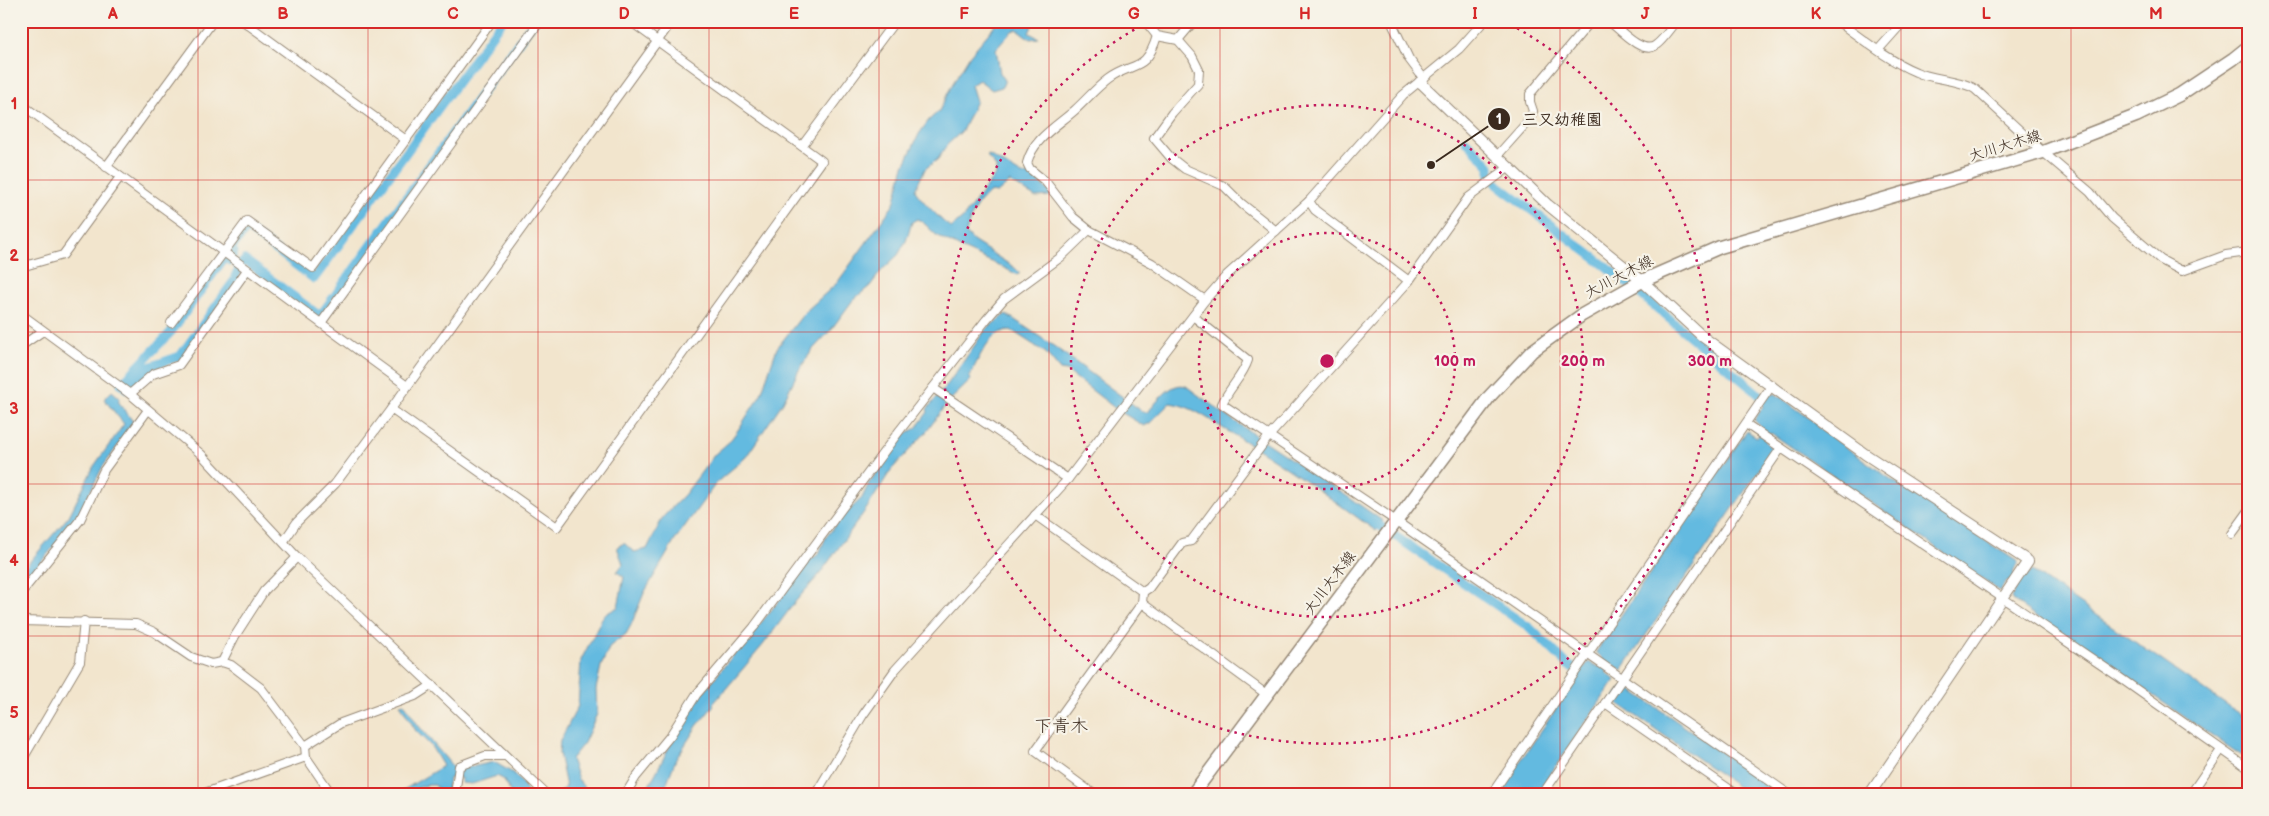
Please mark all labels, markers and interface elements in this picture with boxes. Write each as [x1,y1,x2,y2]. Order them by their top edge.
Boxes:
text: A [107,5,118,24]
text: B [277,5,289,24]
text: C [447,5,459,24]
text: D [618,5,630,24]
text: E [789,5,799,24]
text: F [959,5,969,24]
text: G [1128,5,1140,24]
text: H [1299,5,1311,24]
text: I [1472,5,1478,24]
text: J [1641,5,1650,24]
text: K [1811,5,1822,24]
text: L [1981,5,1991,24]
text: M [2149,5,2163,24]
text: 1 [11,95,17,114]
callout: 三又幼稚園 [1487,104,1612,135]
text: 1 [1496,110,1502,129]
text: 三又幼稚園 [1522,111,1602,130]
street label: 大川大木線 [1966,126,2044,166]
text: 2 [9,247,19,266]
street label: 大川大木線 [1581,251,1657,303]
centre of rings [1318,352,1336,370]
text: 100 m [1434,352,1476,371]
text: 200 m [1561,352,1605,371]
text: 300 m [1688,352,1732,371]
text: 3 [9,400,19,419]
street label: 大川大木線 [1300,547,1360,619]
text: 4 [9,552,19,571]
text: 5 [9,704,19,723]
district label: 下青木 [1034,716,1088,737]

